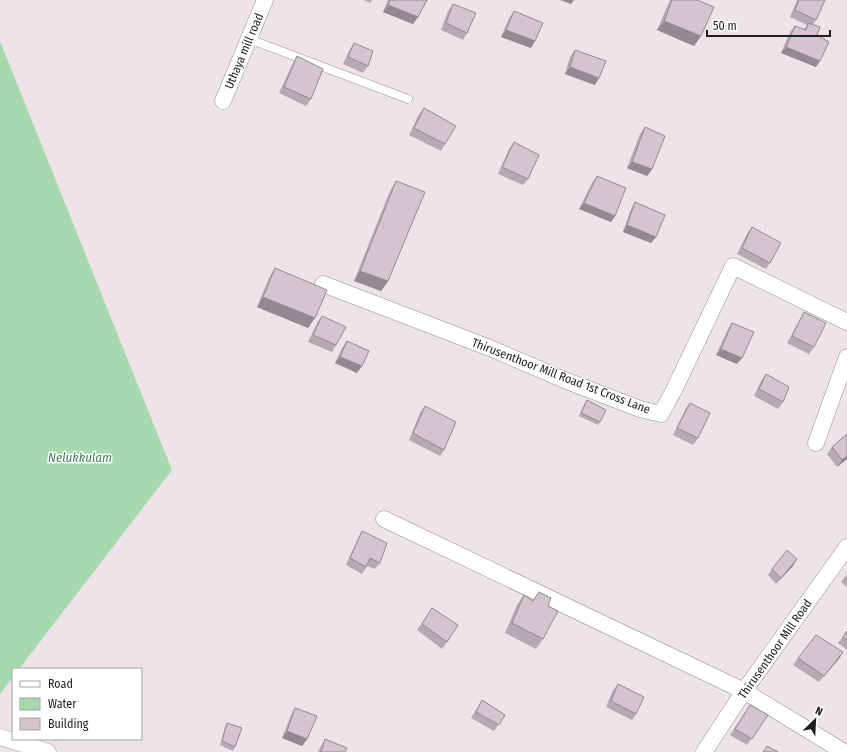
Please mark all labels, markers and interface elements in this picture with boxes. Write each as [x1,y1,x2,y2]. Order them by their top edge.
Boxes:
street label: Uthaya mill road [222,11,266,91]
scale bar [707,12,830,38]
text: 50 m [713,19,737,33]
street label: Thirusenthoor Mill Road 1st Cross Lane [470,335,652,417]
water label: Nelukkulam [48,450,112,465]
street label: Thirusenthoor Mill Road [735,597,815,701]
legend [12,668,142,740]
text: Road [48,677,73,691]
text: Water [48,697,77,711]
north arrow [795,700,835,740]
text: N [813,704,825,719]
text: Building [48,717,89,731]

